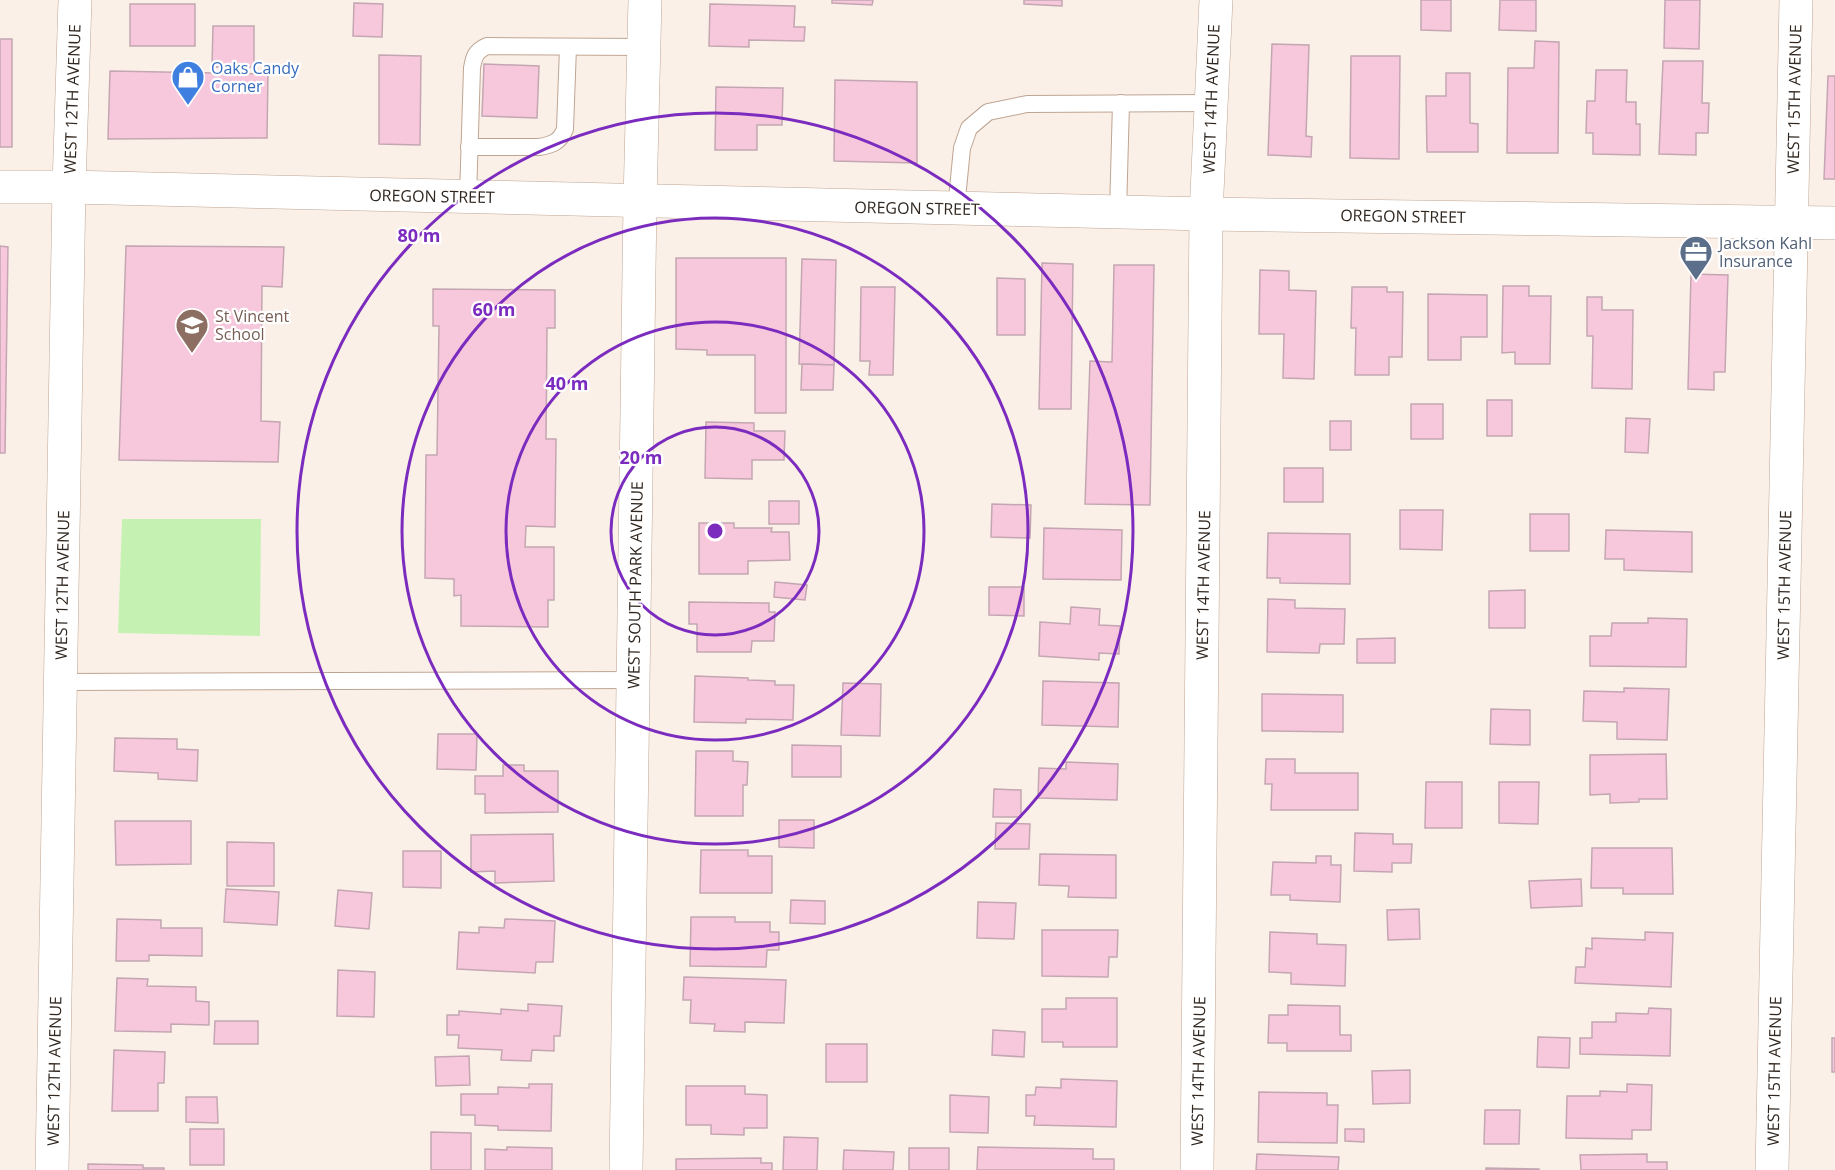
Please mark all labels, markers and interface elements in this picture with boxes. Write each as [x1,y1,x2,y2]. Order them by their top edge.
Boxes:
street label: WEST 12TH AVENUE [58,24,86,174]
street label: WEST 14TH AVENUE [1197,24,1225,174]
street label: WEST 15TH AVENUE [1782,24,1806,174]
place label: Oaks Candy Corner [211,57,300,97]
shop icon: Oaks Candy Corner [170,59,206,106]
street label: OREGON STREET [369,184,495,208]
street label: OREGON STREET [854,196,980,220]
street label: OREGON STREET [1340,204,1466,228]
text: 80 m [398,223,440,247]
place label: Jackson Kahl Insurance [1717,232,1812,272]
office icon: Jackson Kahl Insurance [1678,234,1714,281]
text: 60 m [473,297,515,321]
place label: St Vincent School [215,305,289,345]
school or university icon: St Vincent School [174,307,210,354]
text: 40 m [546,371,588,395]
text: 20 m [620,445,662,469]
street label: WEST SOUTH PARK AVENUE [622,481,648,689]
street label: WEST 12TH AVENUE [50,510,74,660]
street label: WEST 14TH AVENUE [1191,510,1215,660]
street label: WEST 15TH AVENUE [1772,510,1796,660]
centre of rings [705,521,725,541]
street label: WEST 12TH AVENUE [42,996,66,1146]
street label: WEST 14TH AVENUE [1186,996,1210,1146]
street label: WEST 15TH AVENUE [1762,996,1786,1146]

